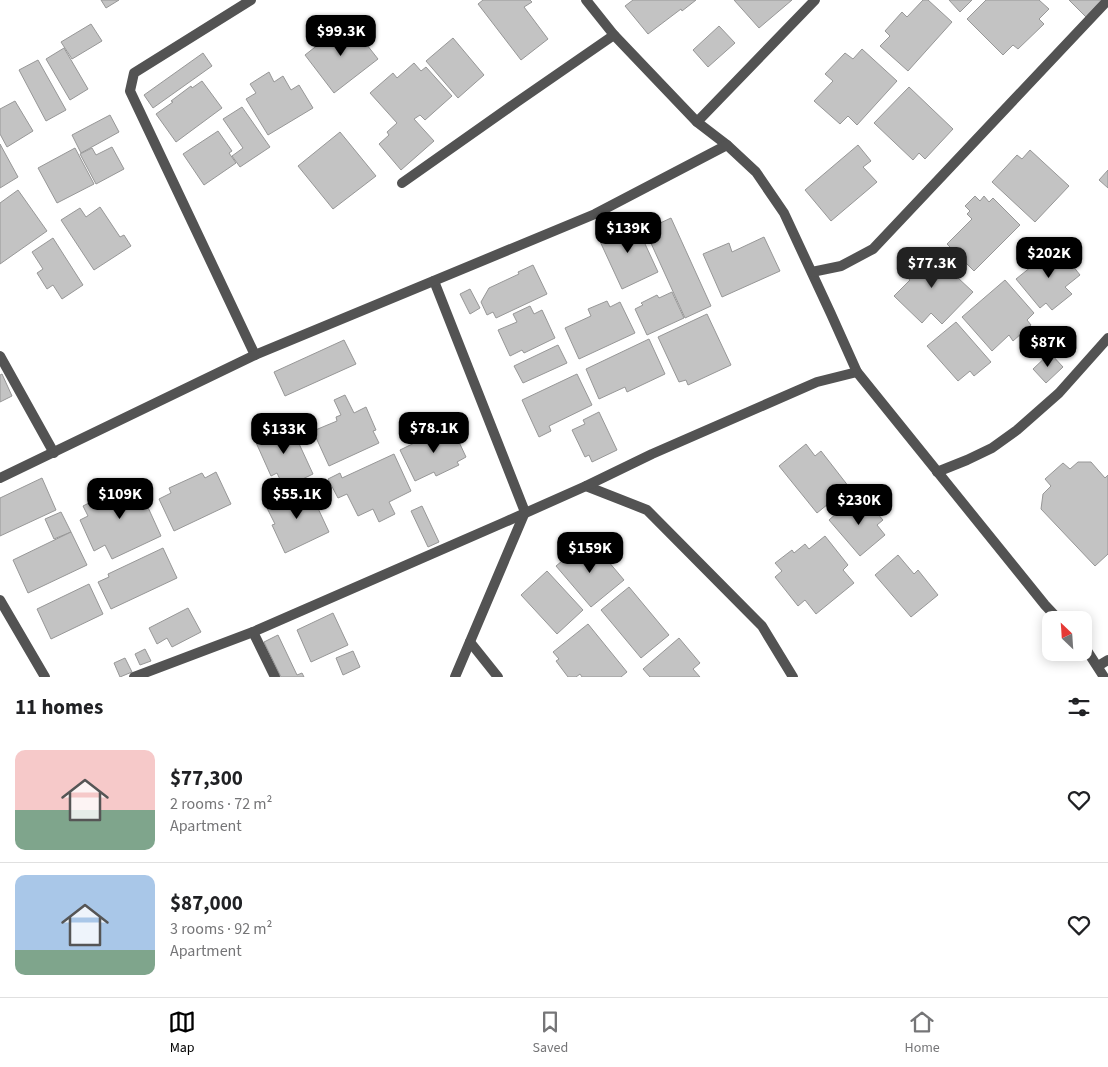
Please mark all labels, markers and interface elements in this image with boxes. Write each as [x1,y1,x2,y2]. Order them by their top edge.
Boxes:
pin: $99.3K [300,15,382,57]
text: $99.3K [317,20,365,42]
pin: $139K [593,212,663,254]
text: $139K [606,217,650,239]
pin: $202K [1014,236,1084,279]
text: $202K [1027,242,1071,264]
pin: $77.3K [891,246,973,289]
text: $77.3K [908,252,956,274]
pin: $87K [1018,326,1078,368]
text: $87K [1030,331,1066,353]
pin: $133K [249,412,319,455]
pin: $78.1K [393,412,475,454]
text: $78.1K [410,417,458,439]
text: $133K [262,418,306,440]
pin: $109K [85,478,155,520]
pin: $55.1K [256,478,338,520]
text: $109K [98,483,142,505]
text: $55.1K [273,483,321,505]
pin: $230K [824,484,894,526]
text: $230K [837,489,881,511]
pin: $159K [555,532,625,574]
text: $159K [568,537,612,559]
north arrow [1042,611,1092,661]
map controls [1042,611,1092,661]
text: 11 homes [15,692,103,722]
icon: filters [1065,693,1093,721]
text: $77,300 [170,763,243,793]
icon: home [55,770,115,830]
icon: heart [1065,786,1093,814]
text: 2 rooms · 72 m² [170,793,272,815]
text: Apartment [170,815,242,837]
text: $87,000 [170,888,243,918]
icon: home [55,895,115,955]
icon: heart [1065,911,1093,939]
text: 3 rooms · 92 m² [170,918,272,940]
text: Apartment [170,940,242,962]
tab: Map [168,1008,196,1058]
tab: Saved [532,1008,568,1058]
tab: Home [905,1008,940,1058]

